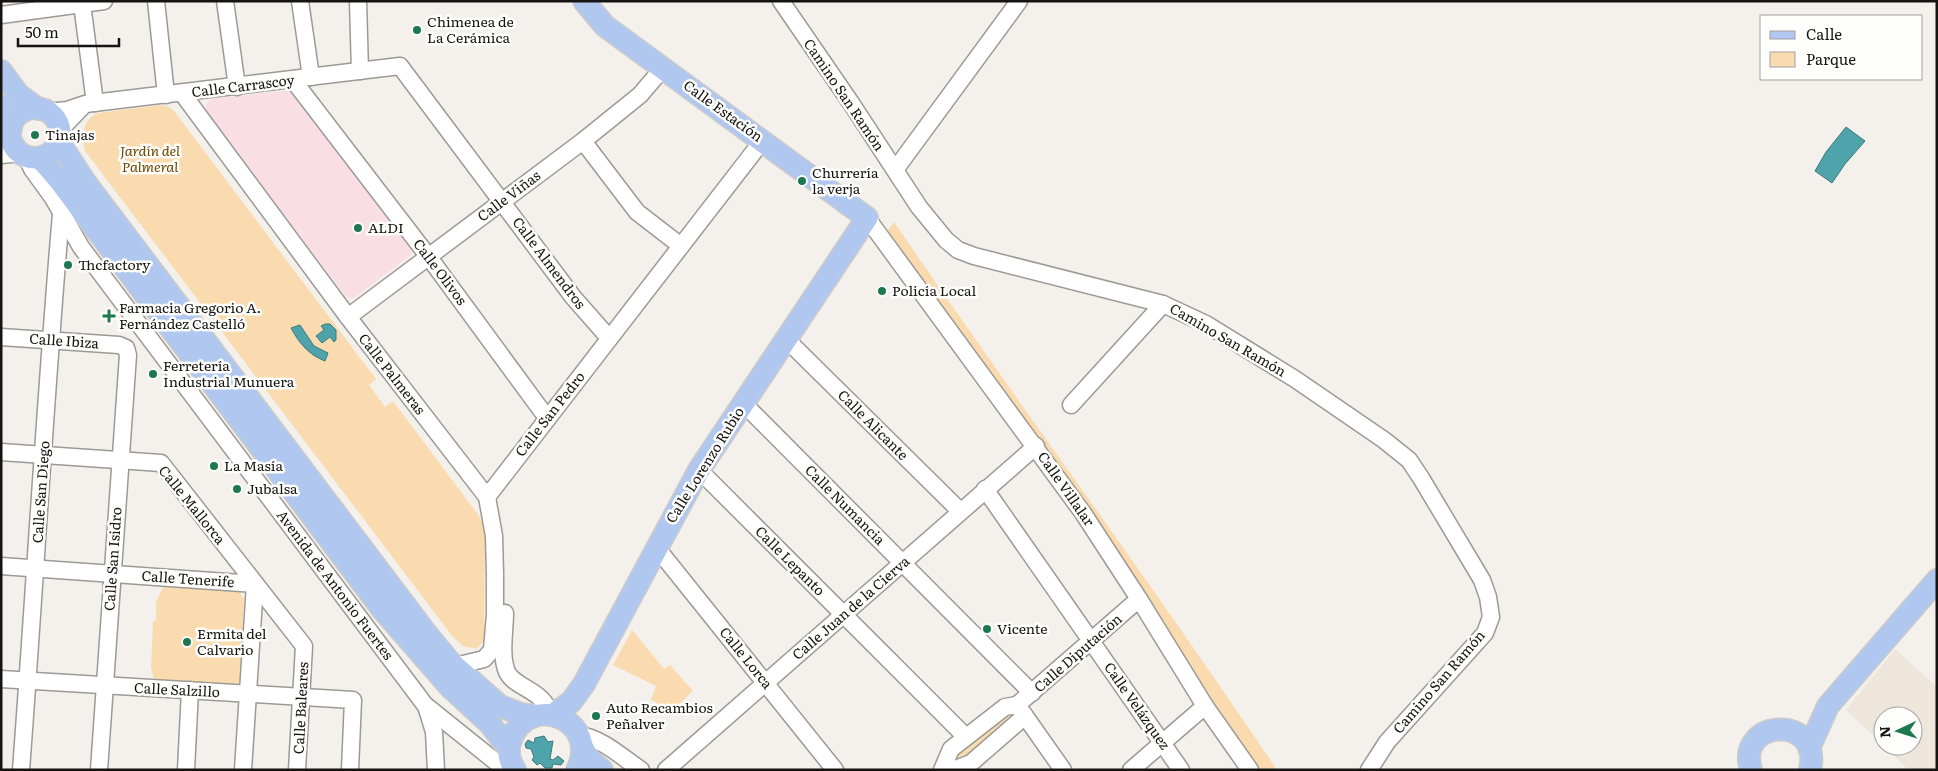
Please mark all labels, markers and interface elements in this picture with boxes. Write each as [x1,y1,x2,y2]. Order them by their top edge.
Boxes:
place label: Chimenea de La Cerámica [427,11,514,47]
scale bar [18,15,119,47]
legend [1760,15,1923,80]
text: 50 m [25,20,59,43]
text: Calle [1806,22,1842,45]
marker: Chimenea de La Cerámica [411,24,423,36]
street label: Camino San Ramón [800,34,890,154]
text: Parque [1806,47,1856,70]
street label: Calle Carrascoy [190,69,296,101]
street label: Calle Estación [680,75,767,146]
place label: Tinajas [45,124,94,144]
marker: Tinajas [29,129,41,141]
park label: Jardín del Palmeral [120,140,180,176]
place label: Churrería la verja [812,162,879,198]
street label: Calle Viñas [473,165,544,226]
marker: Churrería la verja [796,175,808,187]
street label: Calle Almendros [509,212,591,313]
place label: ALDI [368,217,404,237]
marker: ALDI [352,222,364,234]
street label: Calle Olivos [409,234,472,309]
place label: Thcfactory [78,254,151,274]
marker: Thcfactory [62,259,74,271]
place label: Policía Local [892,280,976,300]
marker: Policía Local [876,285,888,297]
place label: Farmacia Gregorio A. Fernández Castelló [119,297,261,333]
street label: Camino San Ramón [1167,298,1290,381]
marker: Farmacia Gregorio A. Fernández Castelló [103,310,115,322]
street label: Calle Ibiza [29,328,100,352]
street label: Calle Palmeras [355,329,431,418]
place label: Ferretería Industrial Munuera [163,355,295,391]
street label: Calle San Pedro [510,367,589,460]
marker: Ferretería Industrial Munuera [147,368,159,380]
street label: Calle Alicante [834,385,913,464]
street label: Calle Lorenzo Rubio [660,402,748,526]
street label: Calle San Diego [26,440,54,544]
street label: Calle Villalar [1034,447,1100,530]
place label: La Masía [224,455,283,475]
marker: La Masía [208,460,220,472]
street label: Calle Numancia [801,460,891,549]
street label: Calle Mallorca [155,461,231,548]
place label: Jubalsa [247,478,298,498]
marker: Jubalsa [231,483,243,495]
street label: Avenida de Antonio Fuertes [273,505,399,663]
street label: Calle San Isidro [98,506,126,612]
street label: Calle Lepanto [751,521,830,600]
street label: Calle Juan de la Cierva [787,550,914,664]
street label: Calle Tenerife [141,565,235,591]
street label: Calle Diputación [1029,608,1126,696]
place label: Vicente [997,618,1048,638]
street label: Calle Lorca [716,622,778,693]
place label: Ermita del Calvario [197,623,267,659]
marker: Vicente [981,623,993,635]
street label: Camino San Ramón [1388,625,1489,737]
marker: Ermita del Calvario [181,636,193,648]
street label: Calle Velázquez [1100,658,1176,753]
street label: Calle Baleares [288,661,312,755]
street label: Calle Salzillo [134,677,220,701]
place label: Auto Recambios Peñalver [606,697,713,733]
north arrow [1873,706,1923,756]
marker: Auto Recambios Peñalver [590,710,602,722]
text: N [1874,725,1894,739]

